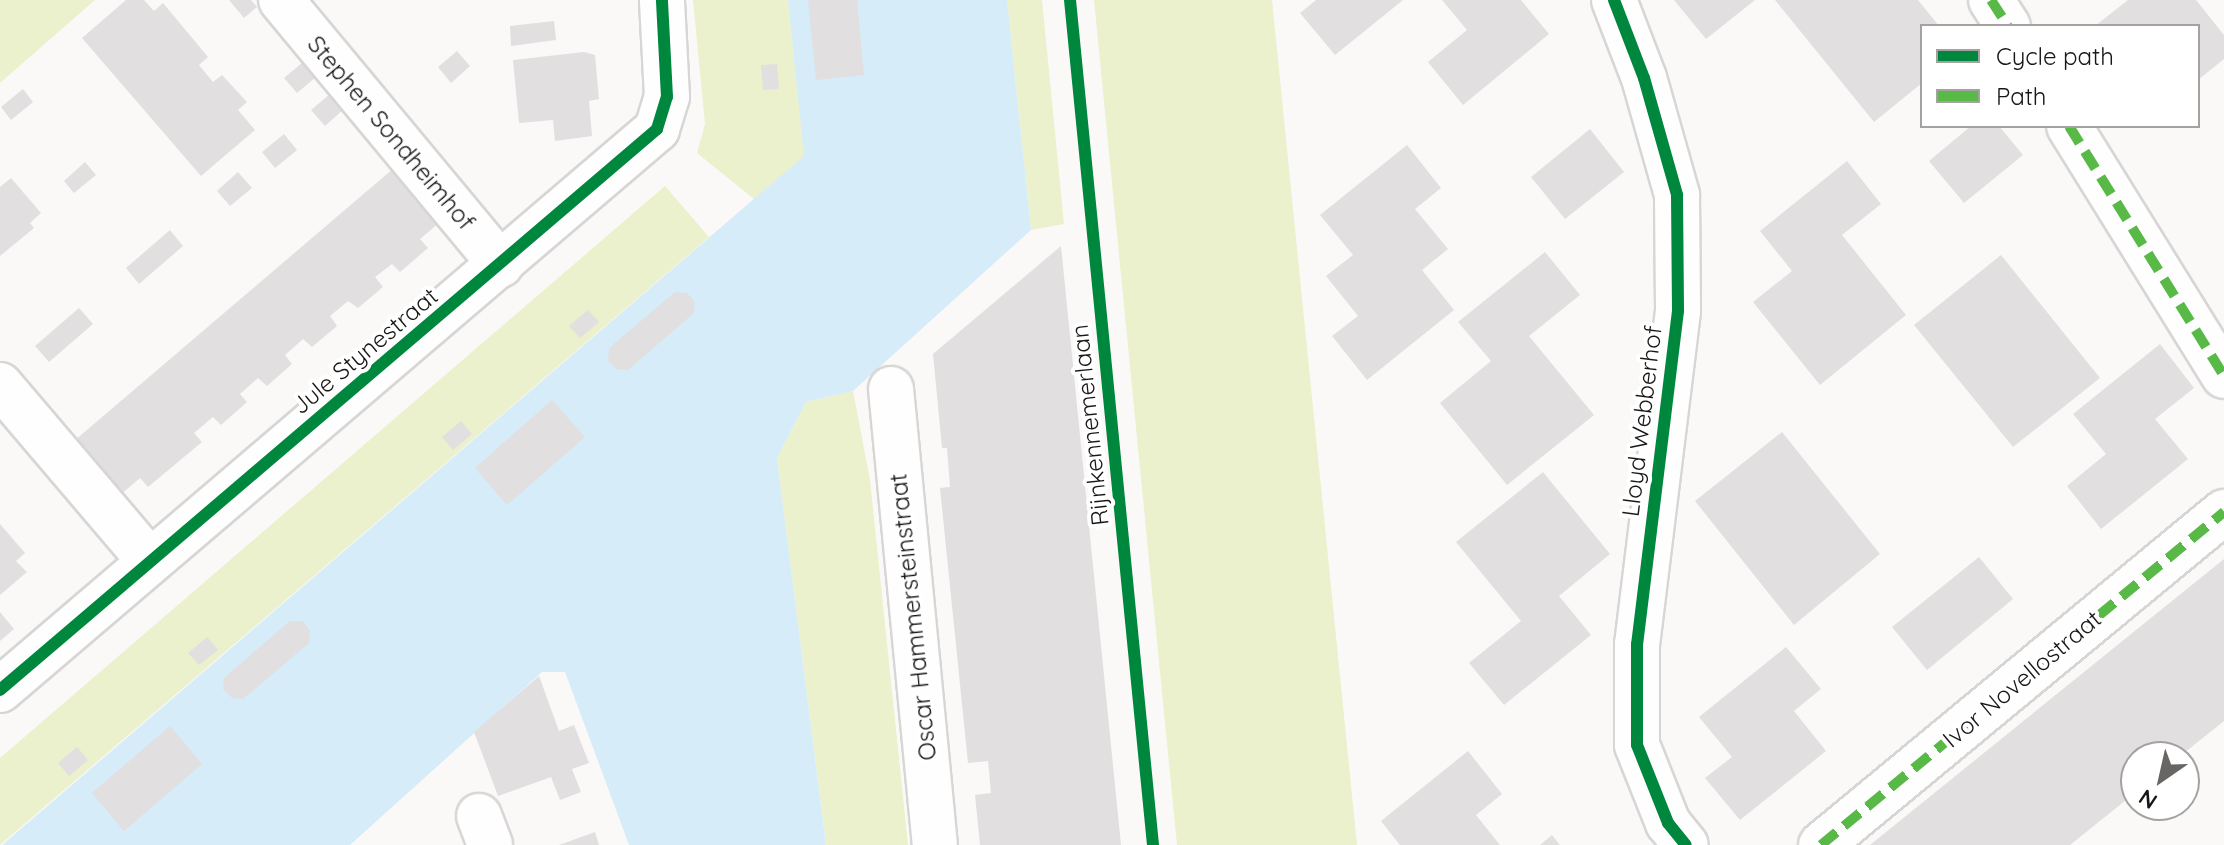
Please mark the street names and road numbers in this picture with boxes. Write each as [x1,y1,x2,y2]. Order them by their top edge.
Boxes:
street label: Stephen Sondheimhof [301,30,481,236]
street label: Jule Stynestraat [286,282,444,420]
street label: Rijnkennemerlaan [1065,323,1115,527]
street label: Lloyd Webberhof [1616,324,1668,518]
street label: Oscar Hammersteinstraat [884,472,942,762]
street label: Ivor Novellostraat [1937,604,2107,754]

